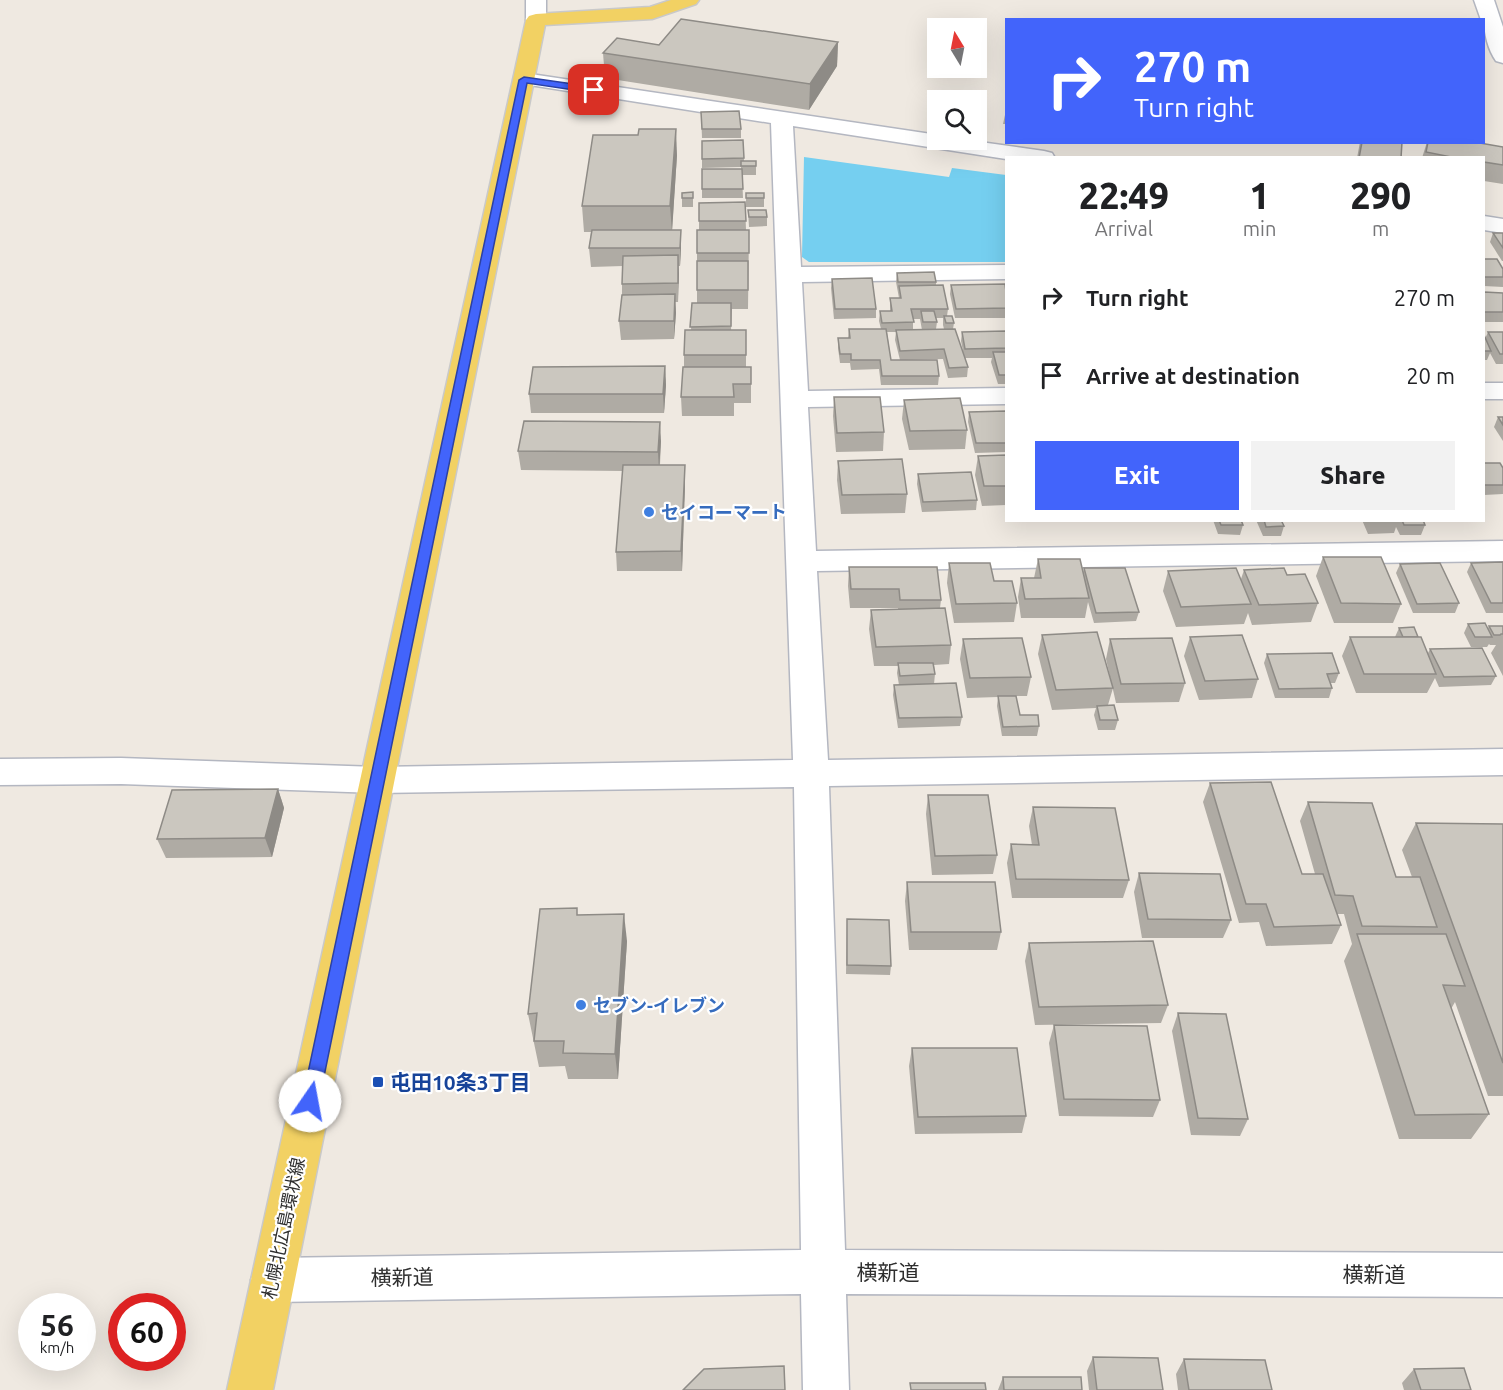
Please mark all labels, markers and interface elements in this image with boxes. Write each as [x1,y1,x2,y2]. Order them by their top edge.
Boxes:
north arrow [927,18,987,78]
map controls [927,18,987,150]
icon: right [1035,42,1113,120]
text: 270 m [1134,43,1251,90]
pin [568,64,619,115]
icon: arrive [577,73,610,106]
button: search [927,90,987,150]
text: Turn right [1134,92,1254,122]
text: 22:49 [1079,175,1169,216]
text: 1 [1249,175,1270,216]
text: 290 [1350,175,1411,216]
text: Arrival [1095,217,1153,240]
text: min [1243,217,1276,240]
text: m [1372,217,1389,240]
icon: right [1035,281,1068,314]
text: Turn right [1086,285,1188,310]
text: 270 m [1394,285,1455,310]
icon: arrive [1035,359,1068,392]
text: Arrive at destination [1086,363,1300,388]
text: 20 m [1406,363,1455,388]
button: Exit [1035,441,1239,510]
button: Share [1251,441,1455,510]
place label: セイコーマート [661,502,787,522]
marker: セイコーマート [642,505,656,519]
place label: セブン-イレブン [593,995,725,1015]
marker: セブン-イレブン [574,998,588,1012]
position arrow [278,1069,342,1133]
place label: 屯田10条3丁目 [390,1070,531,1094]
marker: 屯田10条3丁目 [371,1075,385,1089]
street label: 札幌北広島環状線 [258,1155,308,1301]
street label: 横新道 [857,1260,920,1284]
street label: 横新道 [1343,1262,1406,1286]
street label: 横新道 [370,1264,434,1290]
speed limit sign: 60 [108,1293,186,1371]
text: 56 [40,1308,74,1342]
text: km/h [40,1339,74,1356]

